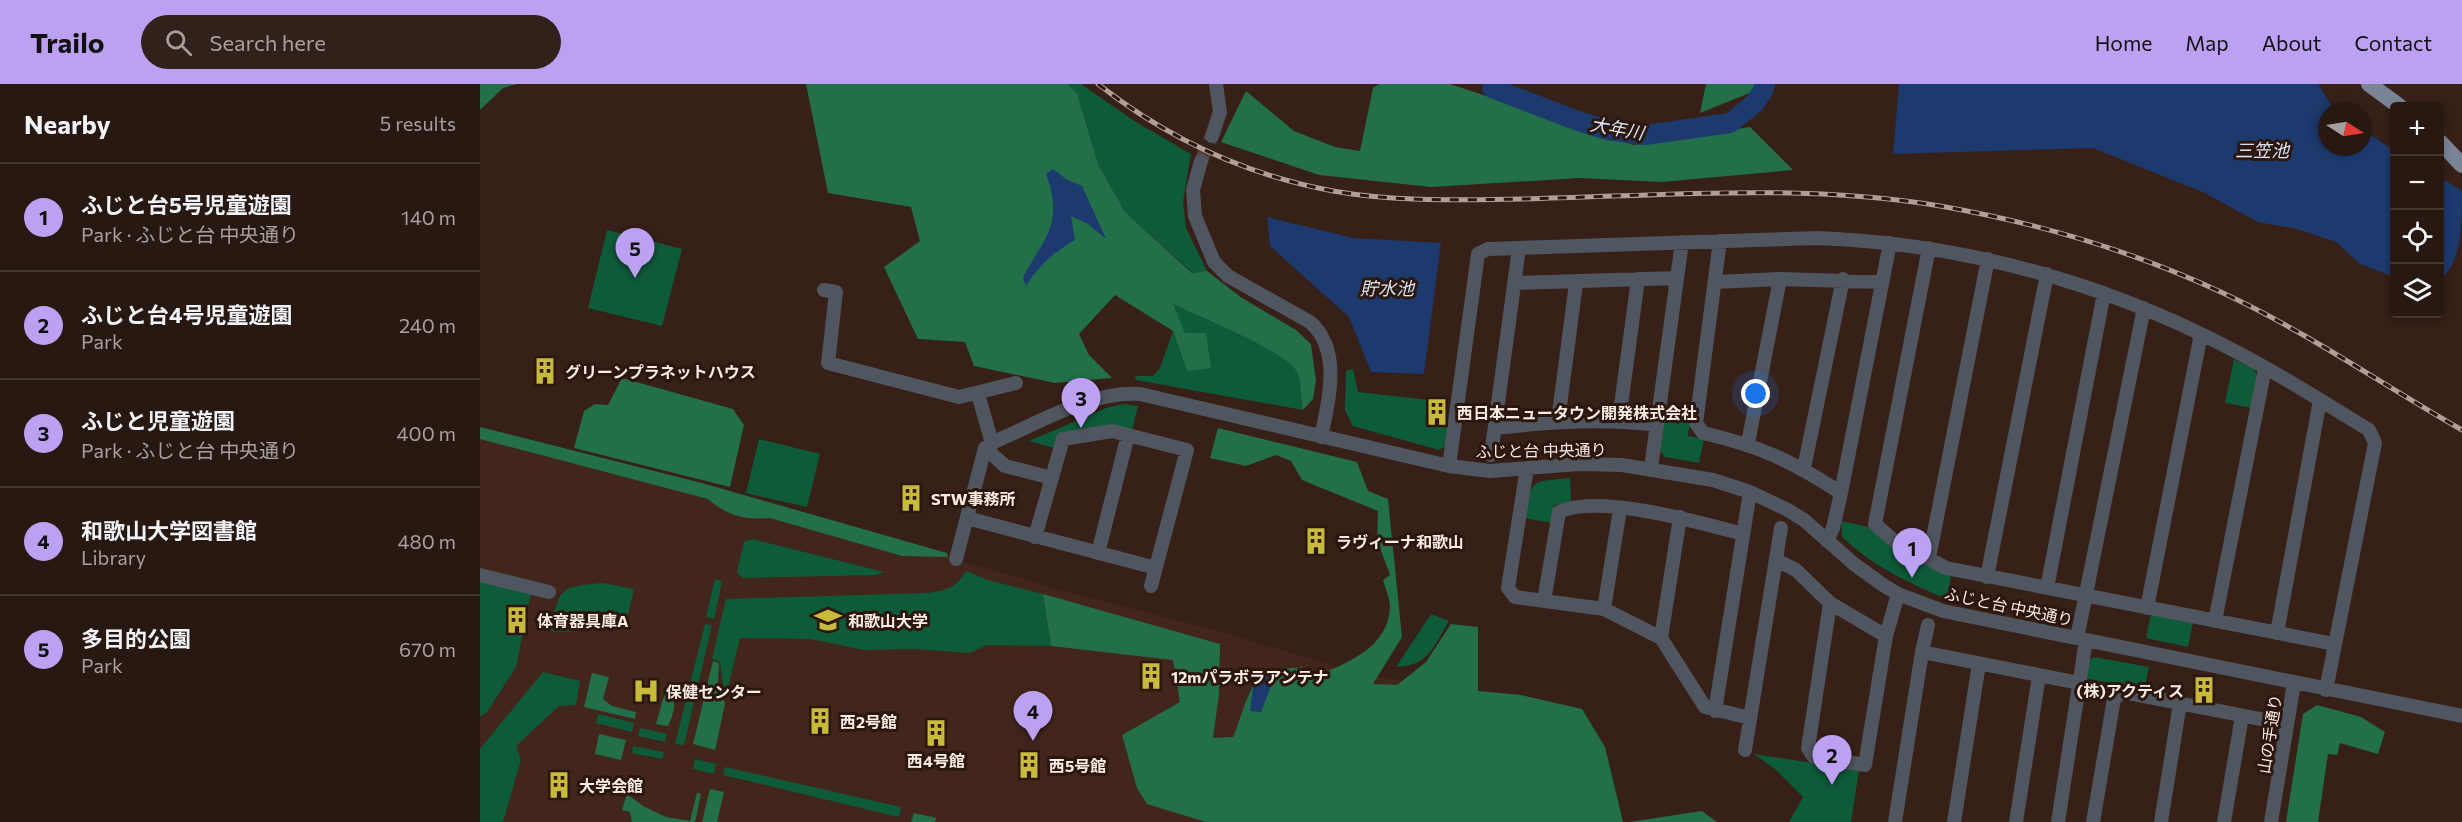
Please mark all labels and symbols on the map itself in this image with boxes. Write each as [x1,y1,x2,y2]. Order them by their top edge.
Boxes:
north arrow [2318,102,2372,156]
water label: 大年川 [1589,112,1647,144]
water label: 三笠池 [2235,139,2291,161]
pin: 5 [616,228,654,278]
water label: 貯水池 [1360,277,1416,299]
building icon: グリーンプラネットハウス [530,356,560,386]
place label: グリーンプラネットハウス [565,362,756,381]
pin: 3 [1062,378,1100,428]
your location [1741,379,1770,408]
building icon: 西日本ニュータウン開発株式会社 [1422,397,1452,427]
place label: 西日本ニュータウン開発株式会社 [1457,403,1697,422]
street label: ふじと台 中央通り [1475,439,1607,461]
building icon: STW事務所 [896,483,926,513]
place label: STW事務所 [931,489,1015,508]
building icon: ラヴィーナ和歌山 [1301,526,1331,556]
pin: 1 [1892,528,1932,578]
place label: ラヴィーナ和歌山 [1336,532,1464,551]
street label: ふじと台 中央通り [1943,583,2075,629]
building icon: 体育器具庫A [502,605,532,635]
school or university icon: 和歌山大学 [813,605,843,635]
place label: 体育器具庫A [537,611,629,630]
place label: 和歌山大学 [848,611,928,630]
building icon: 12mパラボラアンテナ [1136,661,1166,691]
place label: 12mパラボラアンテナ [1171,667,1329,686]
building icon: (株)アクティス [2189,675,2219,705]
hospital icon: 保健センター [631,676,661,706]
place label: (株)アクティス [2077,681,2184,700]
place label: 保健センター [666,682,762,701]
pin: 4 [1014,692,1052,741]
street label: 山の手通り [2253,693,2285,775]
building icon: 西2号館 [805,706,835,736]
place label: 西2号館 [840,712,897,731]
building icon: 西4号館 [921,718,951,748]
pin: 2 [1812,736,1852,785]
building icon: 西5号館 [1014,750,1044,780]
place label: 西4号館 [907,751,965,770]
place label: 西5号館 [1049,756,1106,775]
building icon: 大学会館 [544,770,574,800]
place label: 大学会館 [579,776,643,795]

